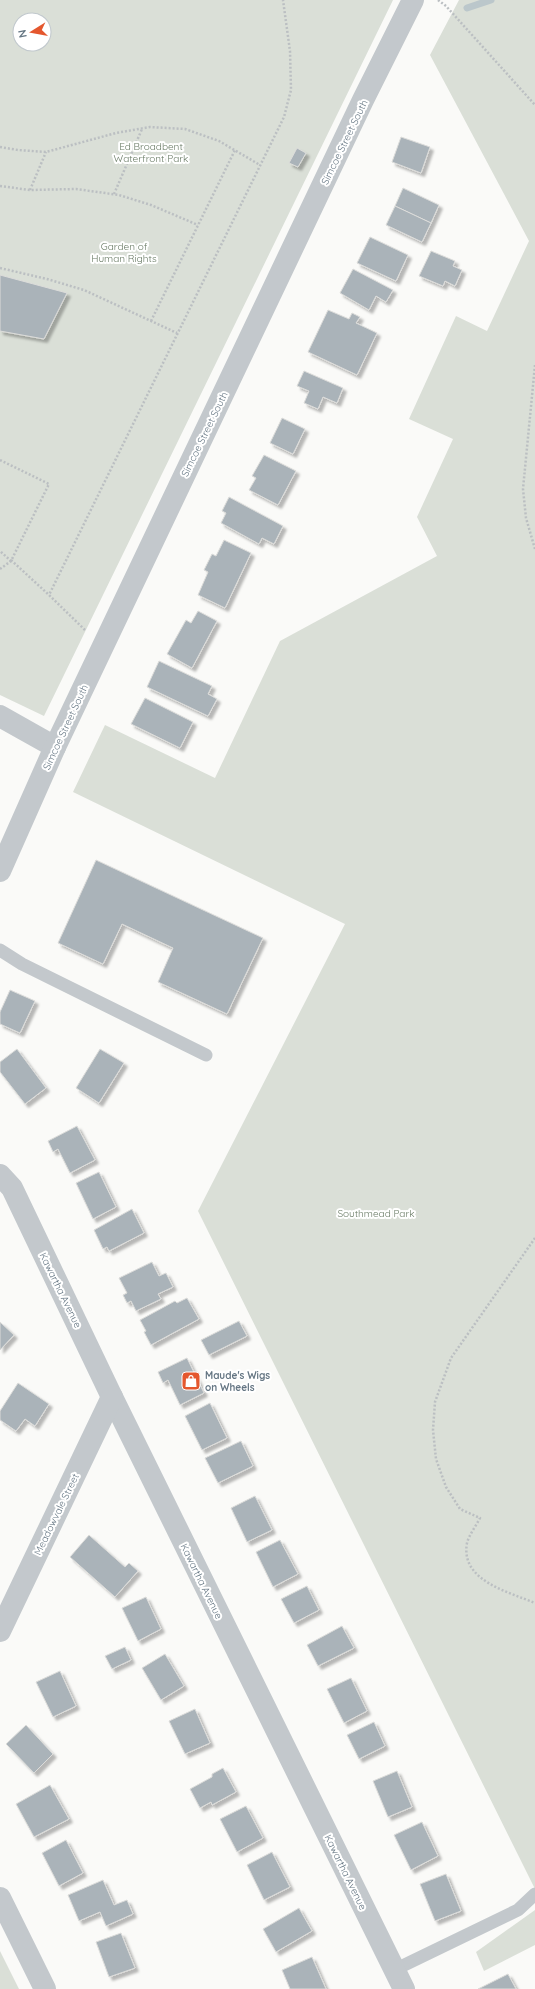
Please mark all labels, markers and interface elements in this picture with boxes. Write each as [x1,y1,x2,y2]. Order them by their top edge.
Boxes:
north arrow [12,12,52,52]
text: N [15,29,30,39]
street label: Simcoe Street South [318,98,371,187]
park label: Ed Broadbent Waterfront Park [114,140,188,165]
park label: Garden of Human Rights [91,240,157,265]
street label: Simcoe Street South [178,390,231,479]
street label: Simcoe Street South [40,682,91,772]
park label: Southmead Park [337,1207,415,1220]
street label: Kawartha Avenue [37,1250,85,1330]
place label: Maude's Wigs on Wheels [205,1369,270,1394]
shop icon: Maude's Wigs on Wheels [180,1370,202,1392]
street label: Meadowvale Street [31,1471,82,1557]
street label: Kawartha Avenue [178,1541,226,1621]
street label: Kawartha Avenue [322,1832,370,1912]

